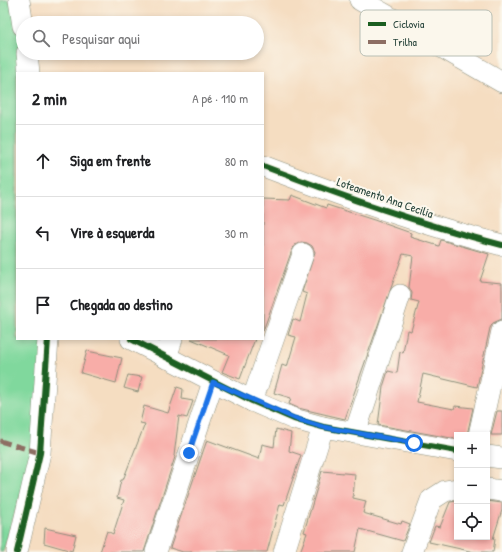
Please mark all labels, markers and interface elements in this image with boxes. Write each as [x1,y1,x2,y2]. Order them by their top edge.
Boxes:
legend [360,10,492,56]
search box [16,16,264,60]
text: Ciclovia [393,17,425,31]
icon: search [30,27,52,49]
text: Pesquisar aqui [62,28,140,49]
text: Trilha [393,35,417,49]
text: 2 min [32,87,67,110]
text: A pé · 110 m [192,89,248,107]
icon: ahead [32,150,54,172]
text: Siga em frente [70,150,151,171]
text: 80 m [225,152,248,170]
street label: Loteamento Ana Cecilia [335,173,436,222]
icon: left [32,222,54,244]
text: Vire à esquerda [70,222,154,243]
text: 30 m [225,224,248,242]
icon: arrive [32,294,54,316]
text: Chegada ao destino [70,294,173,315]
map controls [454,432,490,540]
button: + [454,432,490,468]
route start [405,434,423,452]
route end [180,444,198,462]
button: − [454,468,490,504]
button: locate [454,504,490,540]

